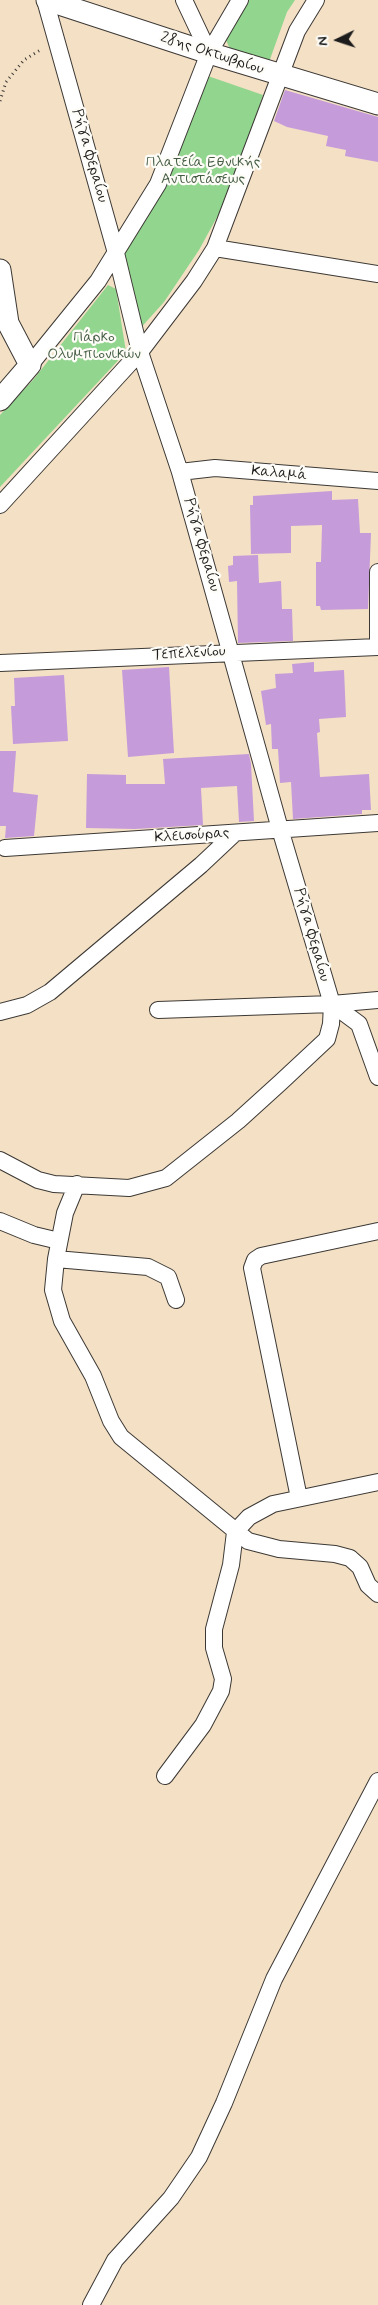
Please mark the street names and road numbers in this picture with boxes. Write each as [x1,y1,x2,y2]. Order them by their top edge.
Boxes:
street label: 28ης Οκτωβρίου [158,29,266,79]
street label: Ρήγα Φεραίου [67,107,111,205]
street label: Καλαμά [250,463,308,485]
street label: Ρήγα Φεραίου [179,496,223,594]
street label: Τεπελενίου [152,643,226,665]
street label: Κλεισούρας [154,824,230,848]
street label: Ρήγα Φεραίου [289,886,333,984]

